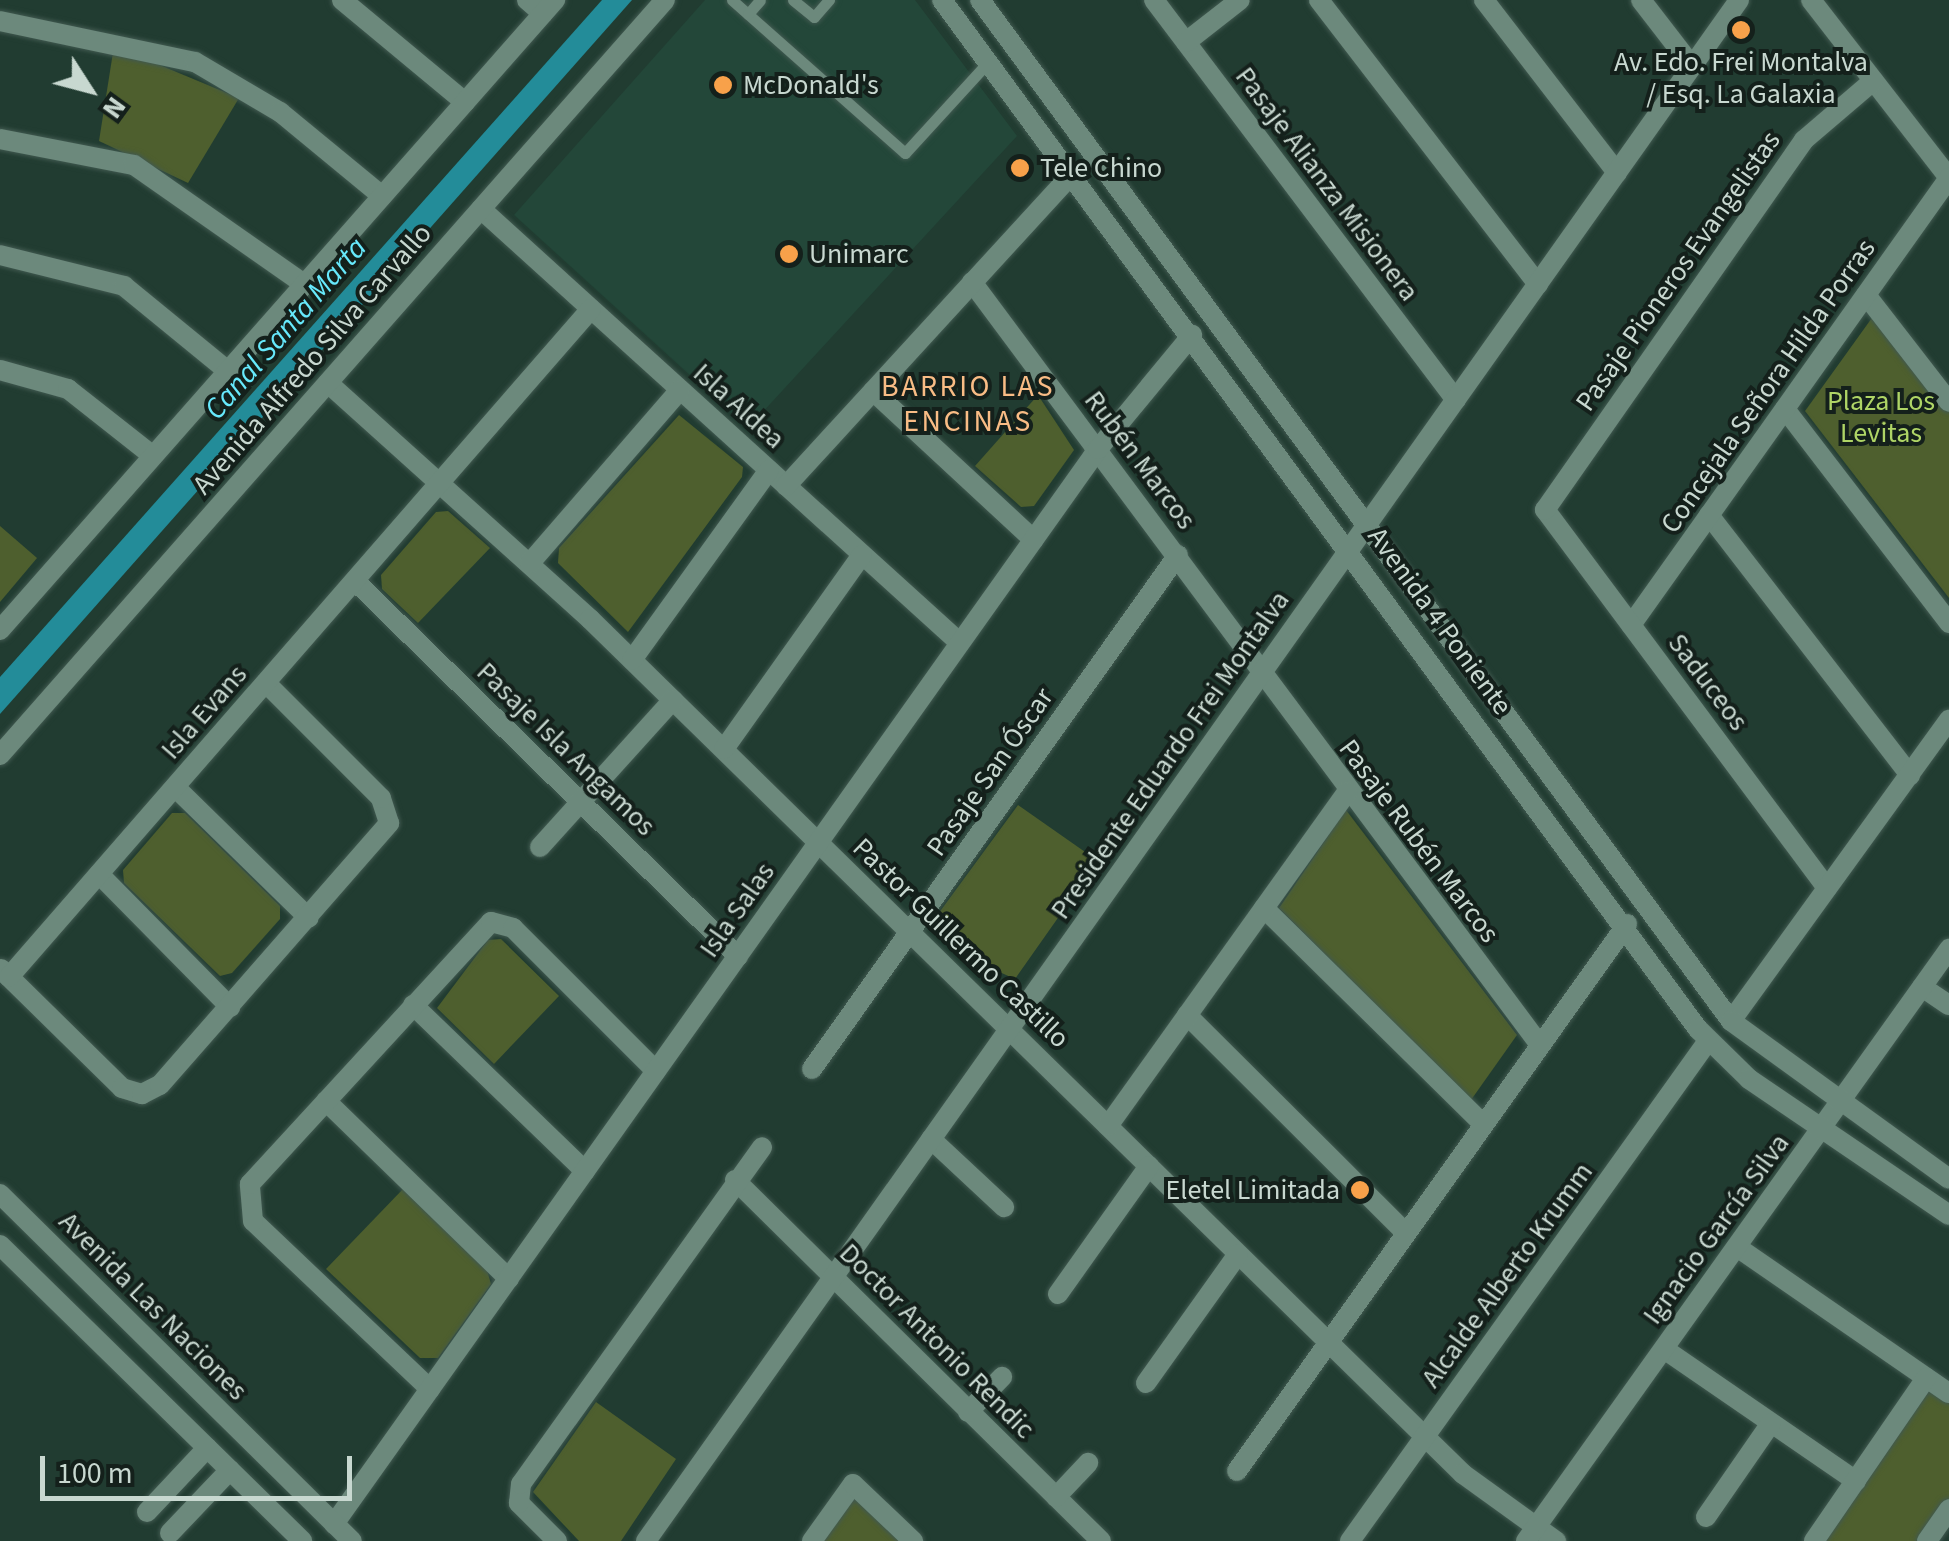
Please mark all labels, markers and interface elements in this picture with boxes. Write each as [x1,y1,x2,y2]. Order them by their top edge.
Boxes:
marker: Av. Edo. Frei Montalva / Esq. La Galaxia [1730,19,1752,41]
north arrow [40,40,140,140]
place label: Av. Edo. Frei Montalva / Esq. La Galaxia [1614,45,1868,111]
street label: Pasaje Alianza Misionera [1228,60,1426,308]
place label: McDonald's [743,68,879,102]
marker: McDonald's [712,74,734,96]
text: N [93,88,136,127]
street label: Pasaje Pioneros Evangelistas [1568,125,1788,417]
place label: Tele Chino [1040,151,1162,185]
marker: Tele Chino [1009,157,1031,179]
street label: Avenida Alfredo Silva Carvallo [185,217,439,501]
water label: Canal Santa Marta [197,231,375,427]
street label: Concejala Señora Hilda Porras [1654,233,1882,539]
place label: Unimarc [809,237,909,271]
marker: Unimarc [778,243,800,265]
street label: Isla Aldea [686,356,792,456]
district label: BARRIO LAS ENCINAS [881,369,1055,440]
street label: Rubén Marcos [1077,384,1203,536]
park label: Plaza Los Levitas [1827,384,1935,450]
street label: Avenida 4 Poniente [1361,521,1519,721]
street label: Presidente Eduardo Frei Montalva [1044,584,1296,926]
street label: Saduceos [1661,627,1755,737]
street label: Pasaje Isla Angamos [470,655,662,843]
street label: Isla Evans [154,658,254,766]
street label: Pasaje San Óscar [920,681,1060,863]
street label: Pasaje Rubén Marcos [1332,733,1506,949]
street label: Pastor Guillermo Castillo [846,831,1076,1055]
street label: Isla Salas [692,856,782,964]
street label: Ignacio García Silva [1636,1127,1796,1331]
street label: Alcalde Alberto Krumm [1414,1156,1600,1394]
place label: Eletel Limitada [1166,1173,1340,1207]
marker: Eletel Limitada [1349,1179,1371,1201]
street label: Avenida Las Naciones [52,1205,254,1407]
street label: Doctor Antonio Rendic [832,1236,1042,1446]
scale bar [45,1436,358,1498]
text: 100 m [57,1452,133,1495]

